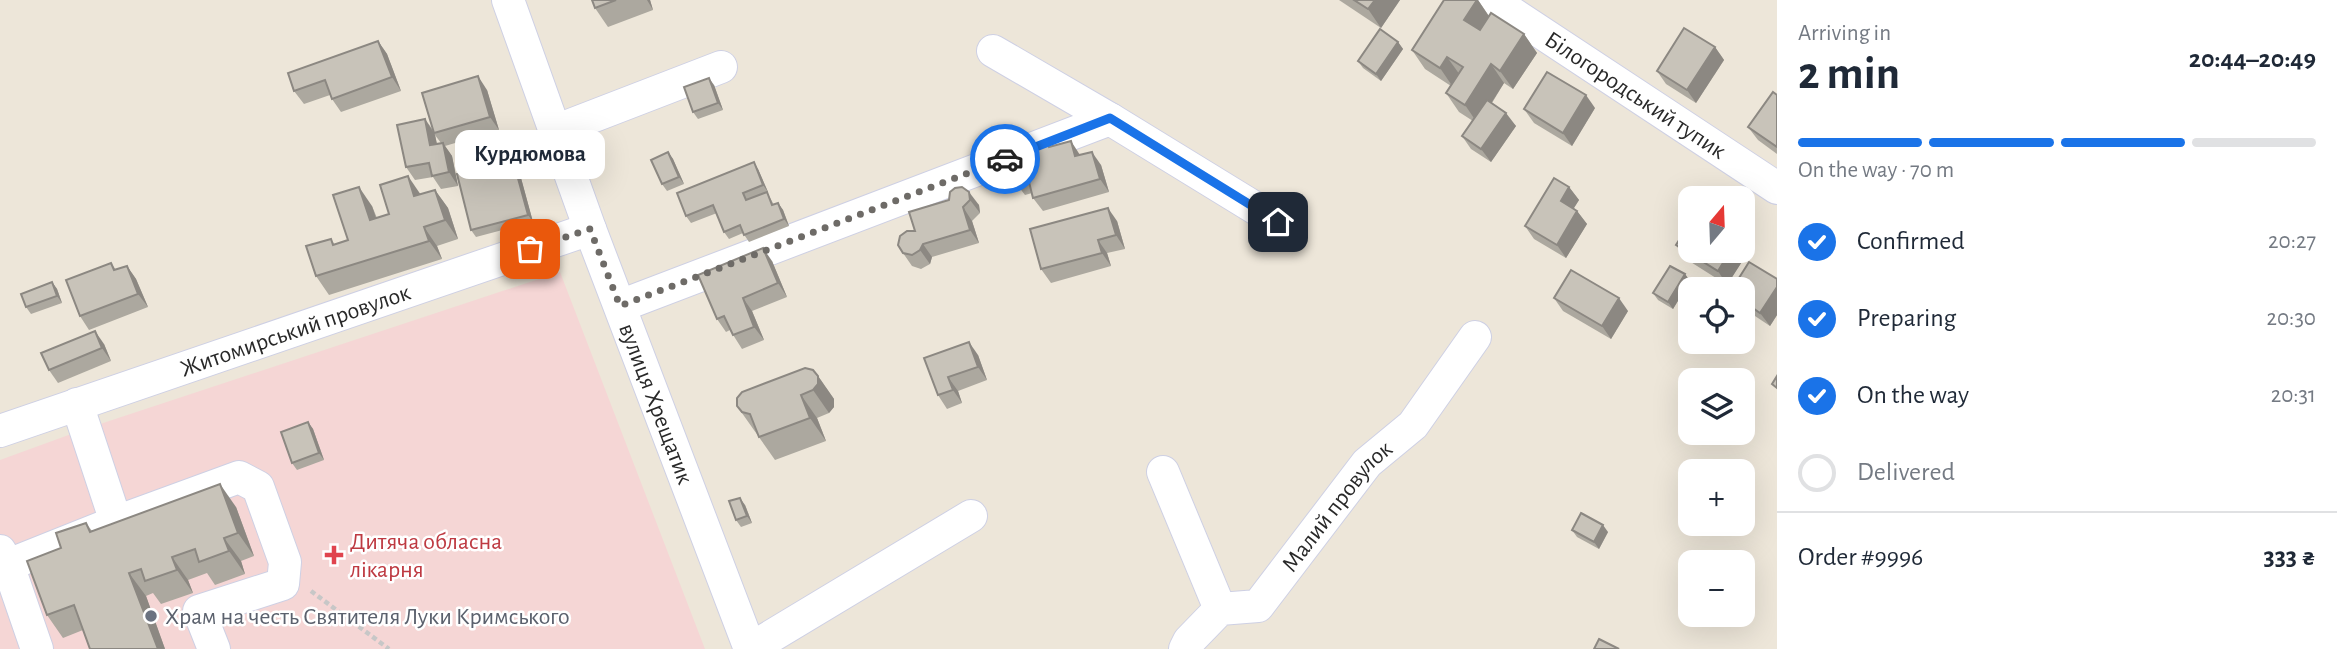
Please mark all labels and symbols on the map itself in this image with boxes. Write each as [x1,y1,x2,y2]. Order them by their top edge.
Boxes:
street label: Білогородський тупик [1540,27,1730,164]
courier [970,124,1040,194]
callout: Курдюмова [455,130,605,179]
north arrow [1678,186,1755,262]
pin [1248,192,1308,252]
pin [500,219,560,279]
street label: Житомирський провулок [177,280,414,381]
street label: вулиця Хрещатик [614,320,697,488]
street label: Малий провулок [1278,437,1397,577]
place label: Дитяча обласна лікарня [350,530,502,582]
marker: Дитяча обласна лікарня [324,545,344,565]
place label: Храм на честь Святителя Луки Кримського [165,605,570,629]
marker: Храм на честь Святителя Луки Кримського [143,608,159,624]

